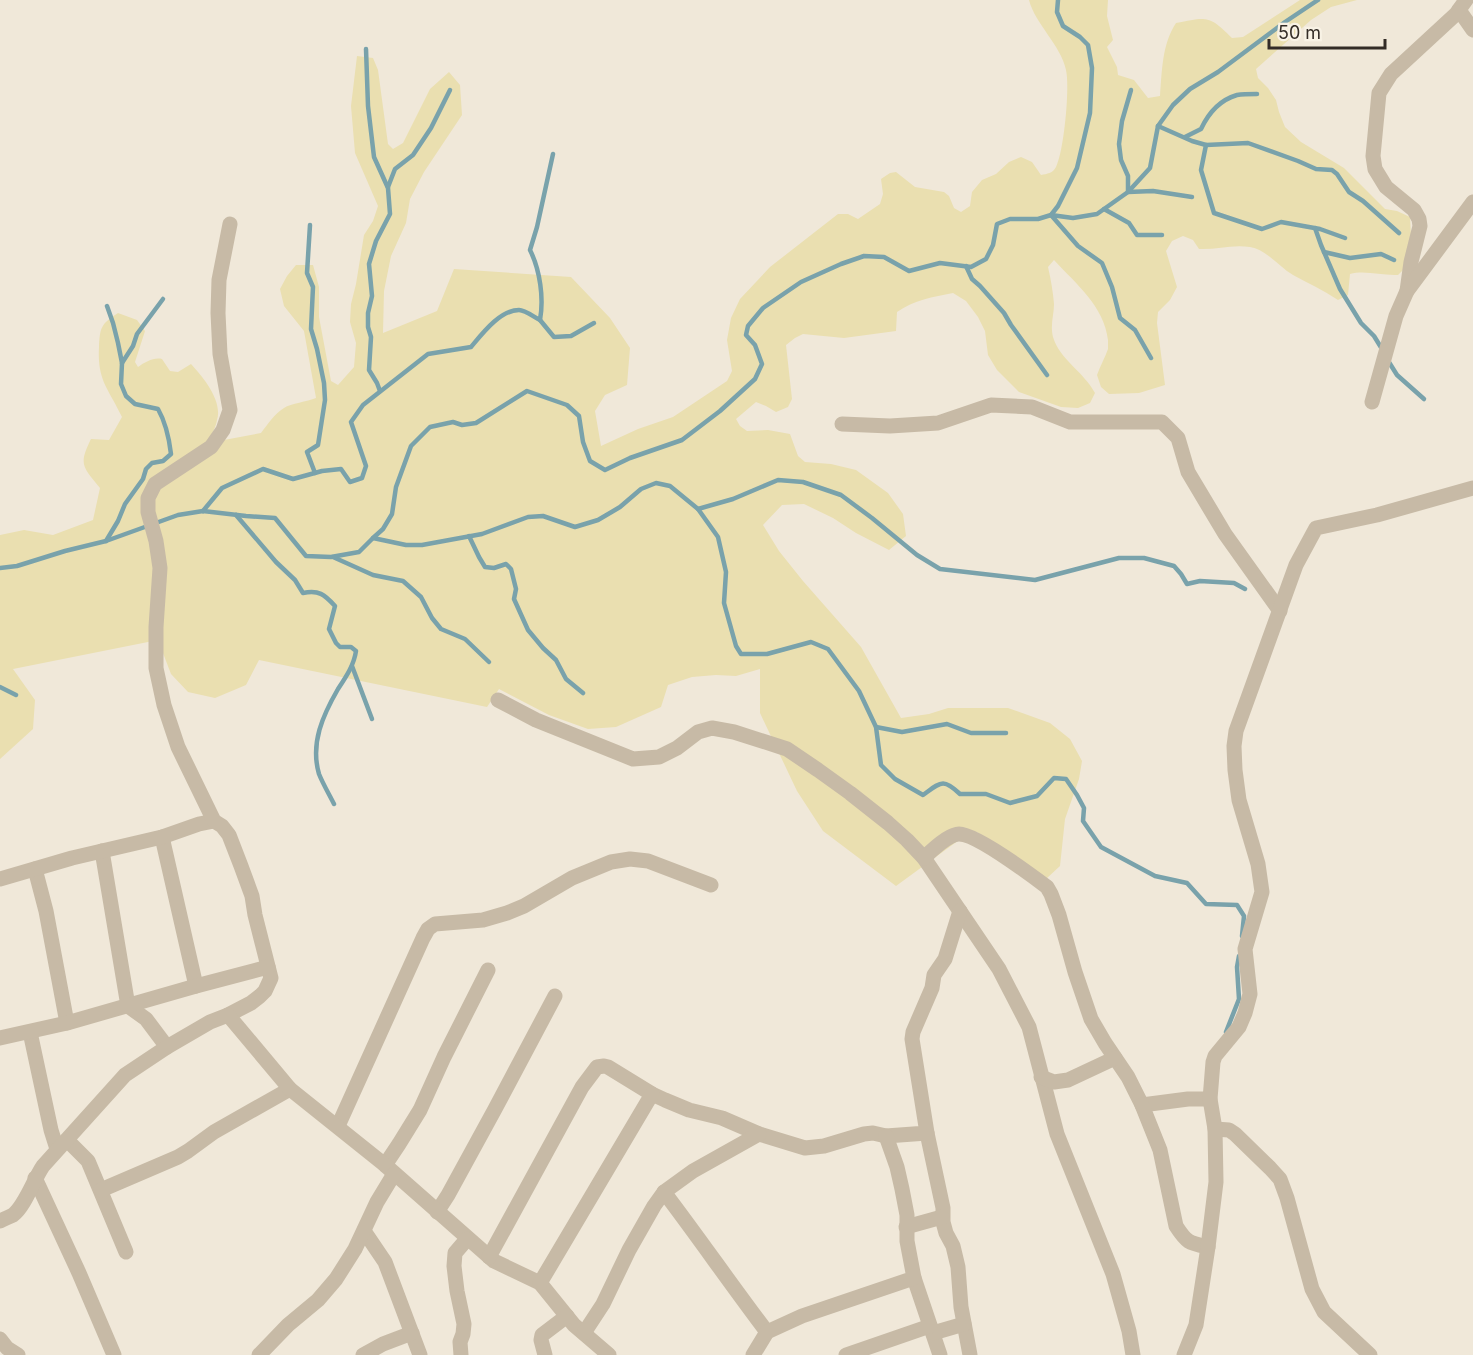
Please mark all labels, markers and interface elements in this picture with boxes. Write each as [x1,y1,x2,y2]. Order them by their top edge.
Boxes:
scale bar [1269,12,1384,50]
text: 50 m [1278,22,1321,43]

